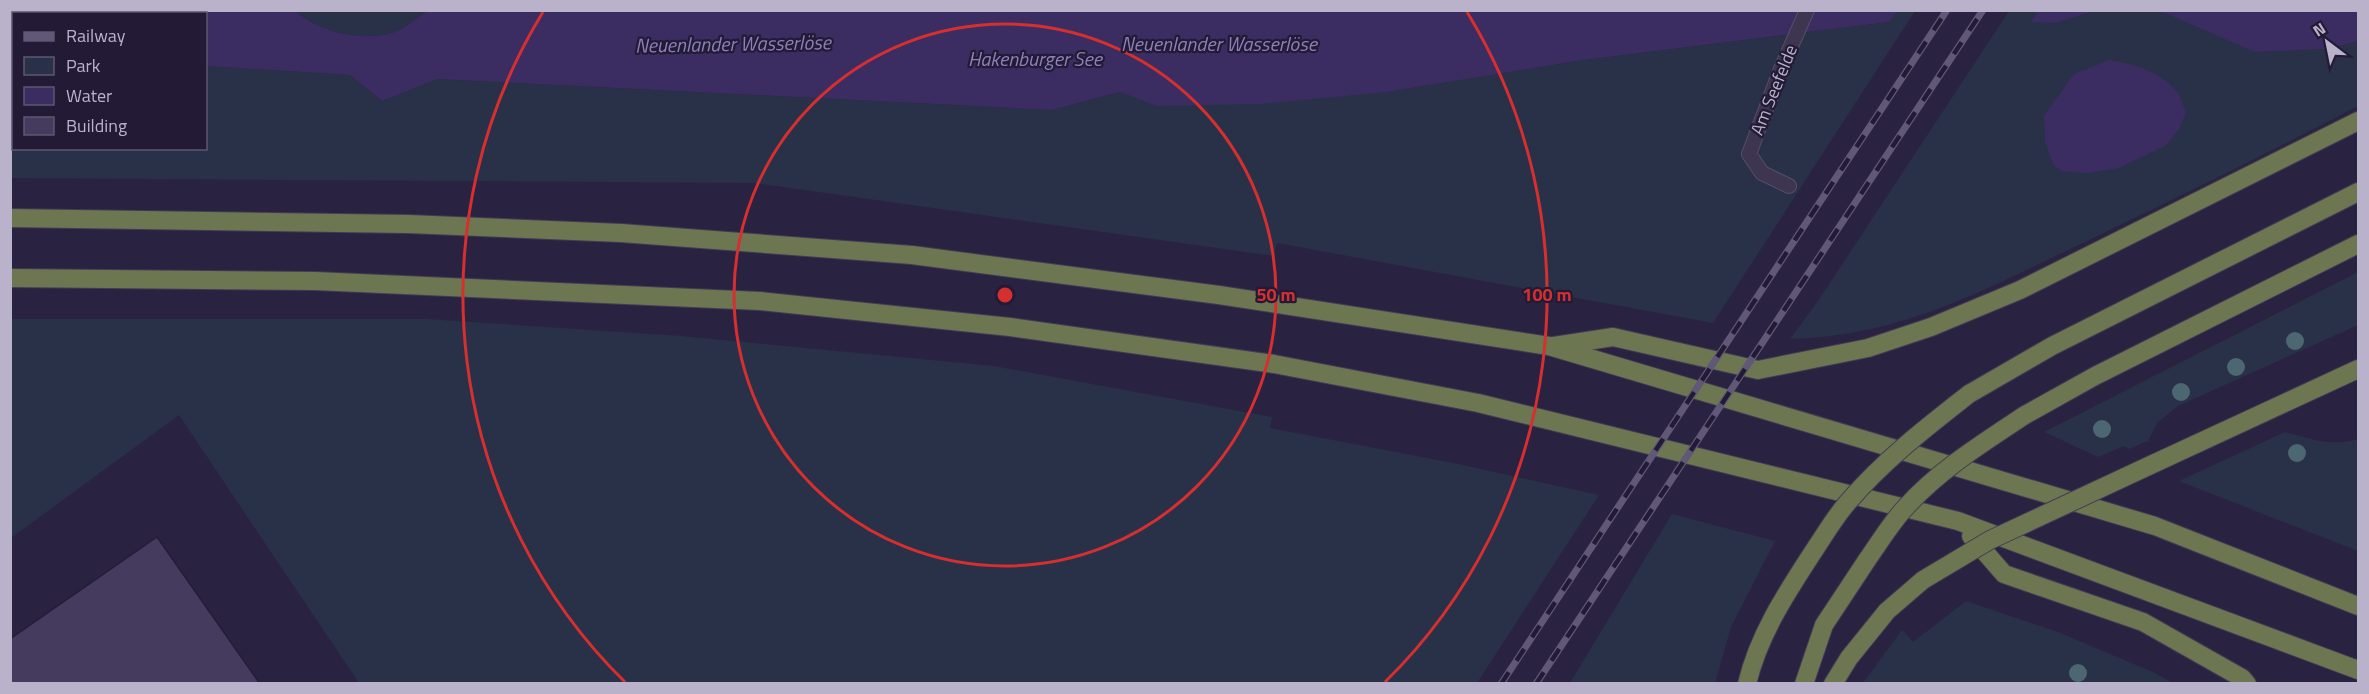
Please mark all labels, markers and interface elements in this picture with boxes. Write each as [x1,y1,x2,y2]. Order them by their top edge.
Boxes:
legend [12,12,207,150]
north arrow [2297,12,2357,72]
text: N [2308,16,2330,42]
text: Railway [66,22,126,49]
water label: Neuenlander Wasserlöse [635,26,833,61]
water label: Neuenlander Wasserlöse [1121,28,1319,59]
street label: Am Seefelde [1743,41,1804,139]
water label: Hakenburger See [968,43,1104,74]
text: Park [66,52,101,79]
text: Water [66,82,112,109]
text: Building [66,112,127,139]
text: 50 m [1256,281,1296,308]
text: 100 m [1522,281,1572,308]
centre of rings [995,285,1015,305]

